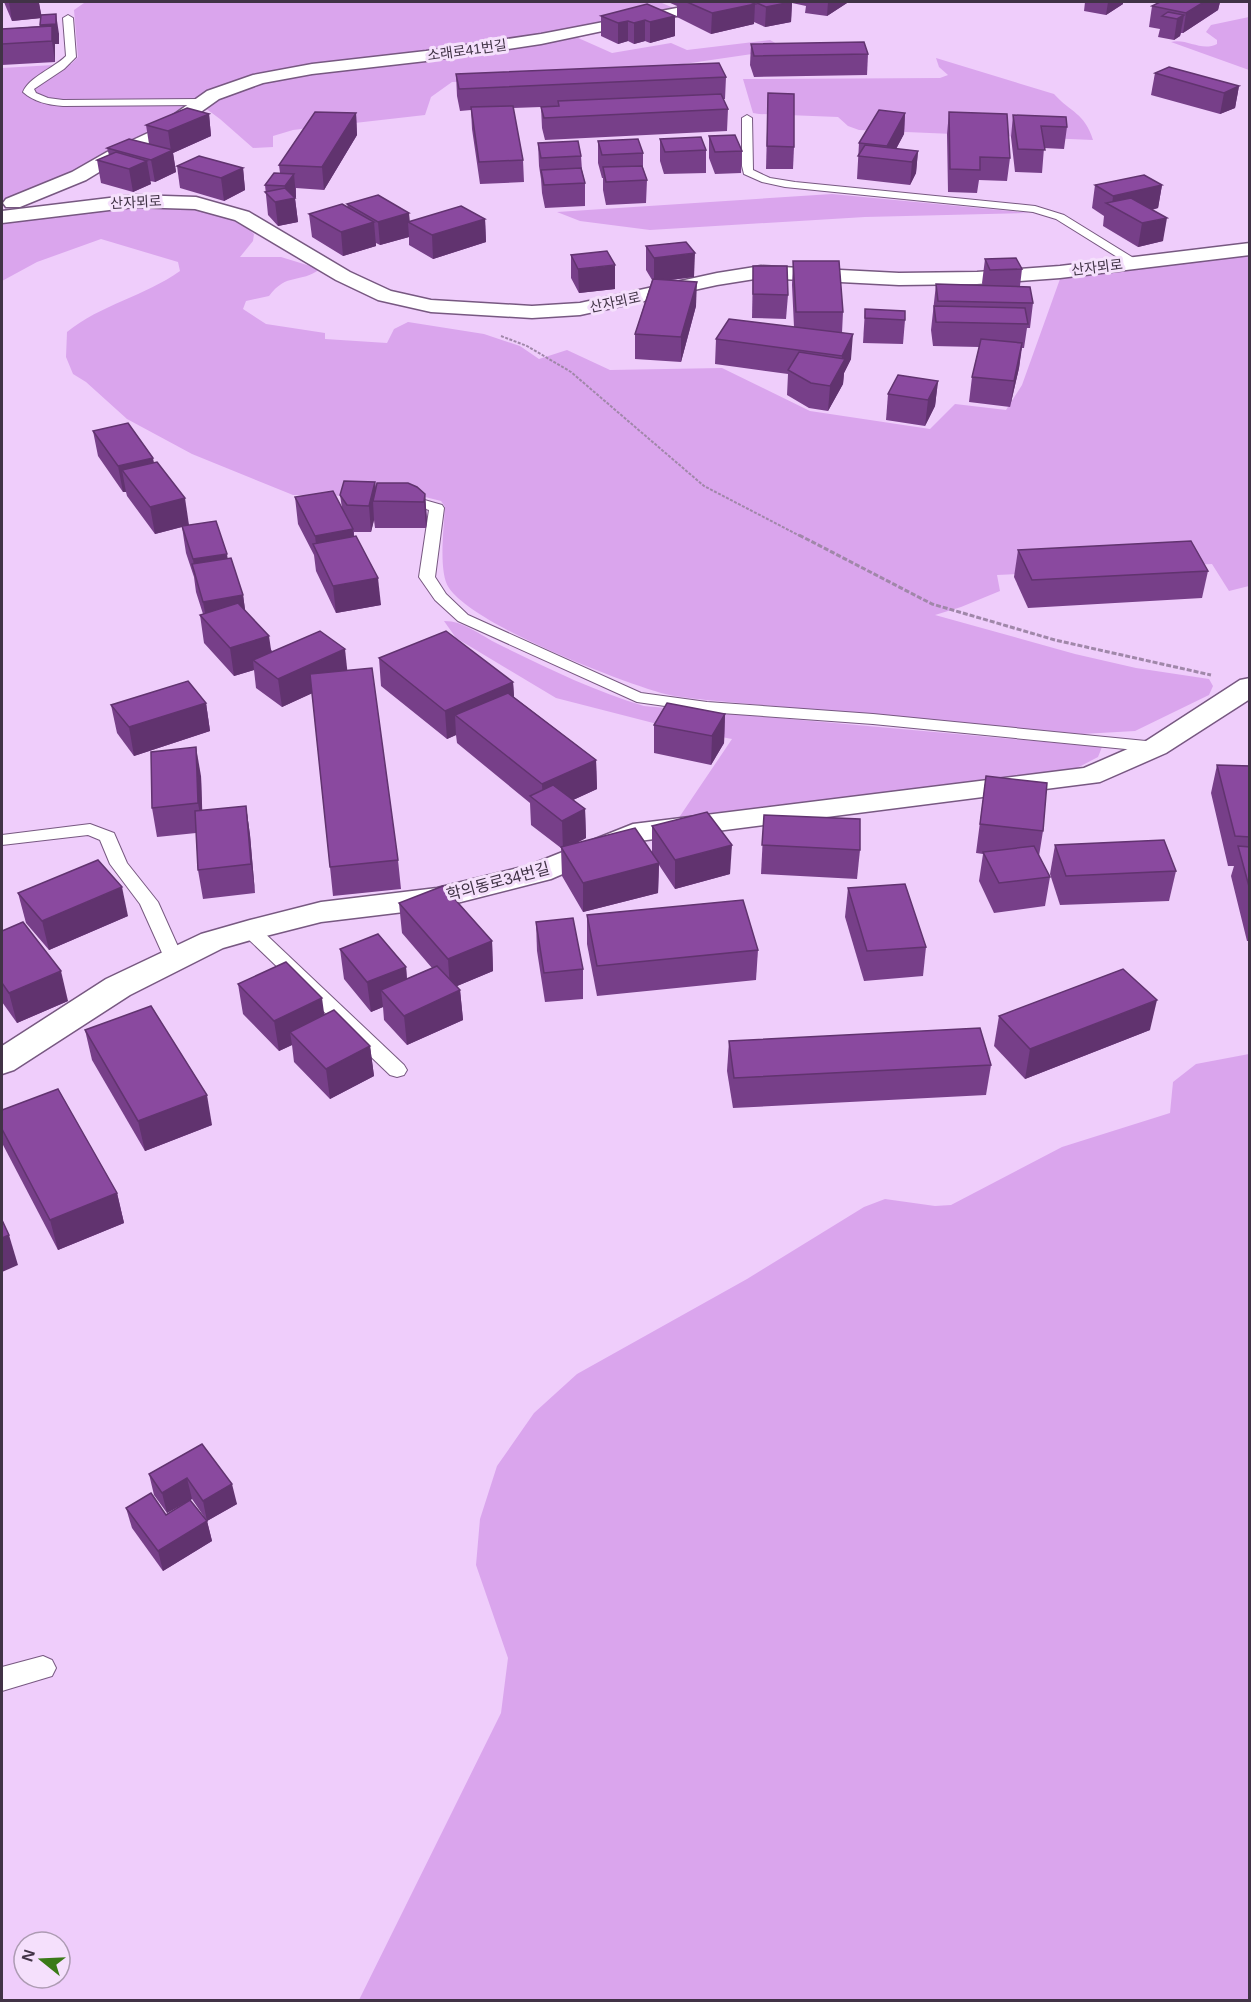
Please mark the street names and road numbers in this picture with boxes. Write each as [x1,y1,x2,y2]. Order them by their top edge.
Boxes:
street label: 소래로41번길 [426,37,508,63]
street label: 산자뫼로 [110,193,162,211]
street label: 산자뫼로 [1070,256,1124,278]
street label: 산자뫼로 [588,289,642,315]
street label: 학의동로34번길 [445,860,552,903]

